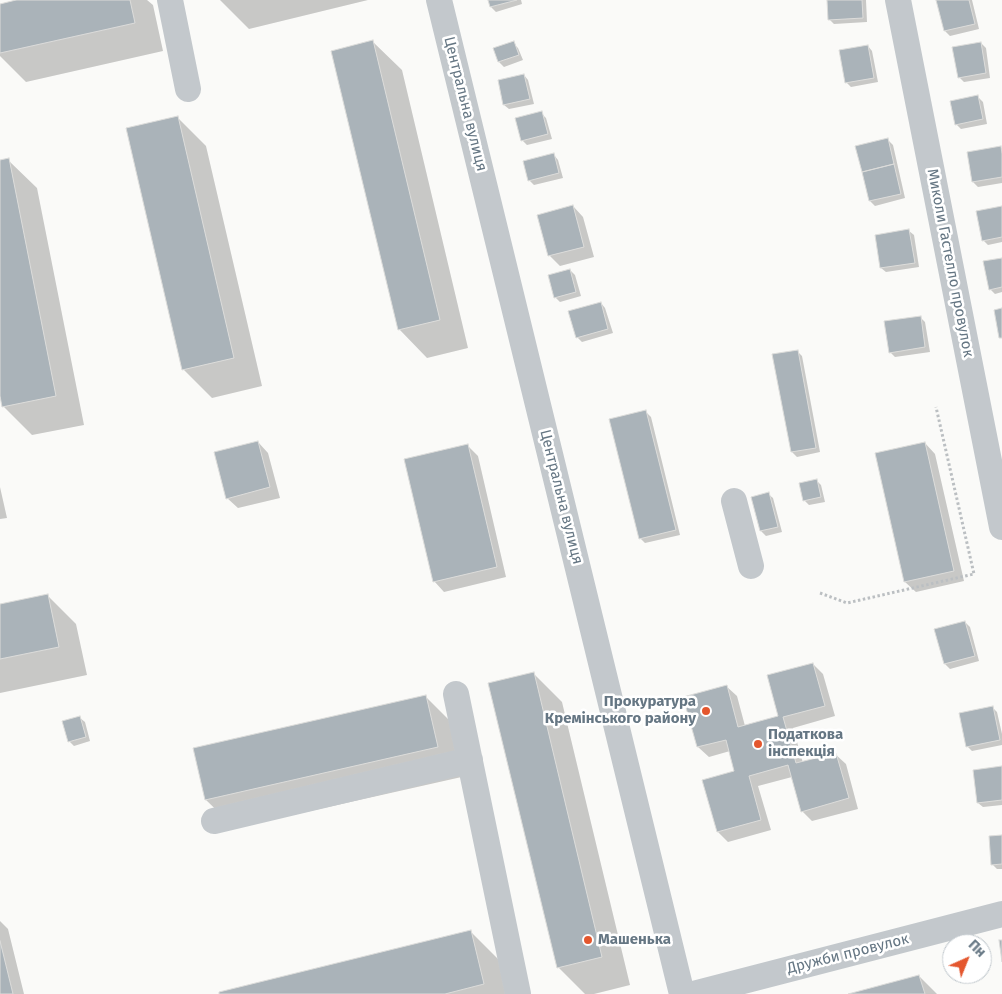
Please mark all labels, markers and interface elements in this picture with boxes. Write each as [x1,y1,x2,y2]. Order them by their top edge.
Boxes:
street label: Центральна вулиця [440,35,490,173]
street label: Миколи Гастелло провулок [923,167,977,359]
street label: Центральна вулиця [536,428,586,566]
place label: Прокуратура Кремінського району [545,693,696,728]
marker: Прокуратура Кремінського району [700,705,712,717]
place label: Податкова інспекція [768,726,843,761]
marker: Податкова інспекція [752,738,764,750]
street label: Дружби провулок [785,930,911,978]
place label: Машенька [598,931,671,949]
marker: Машенька [582,934,594,946]
north arrow [942,934,992,984]
text: Пн [965,936,989,961]

